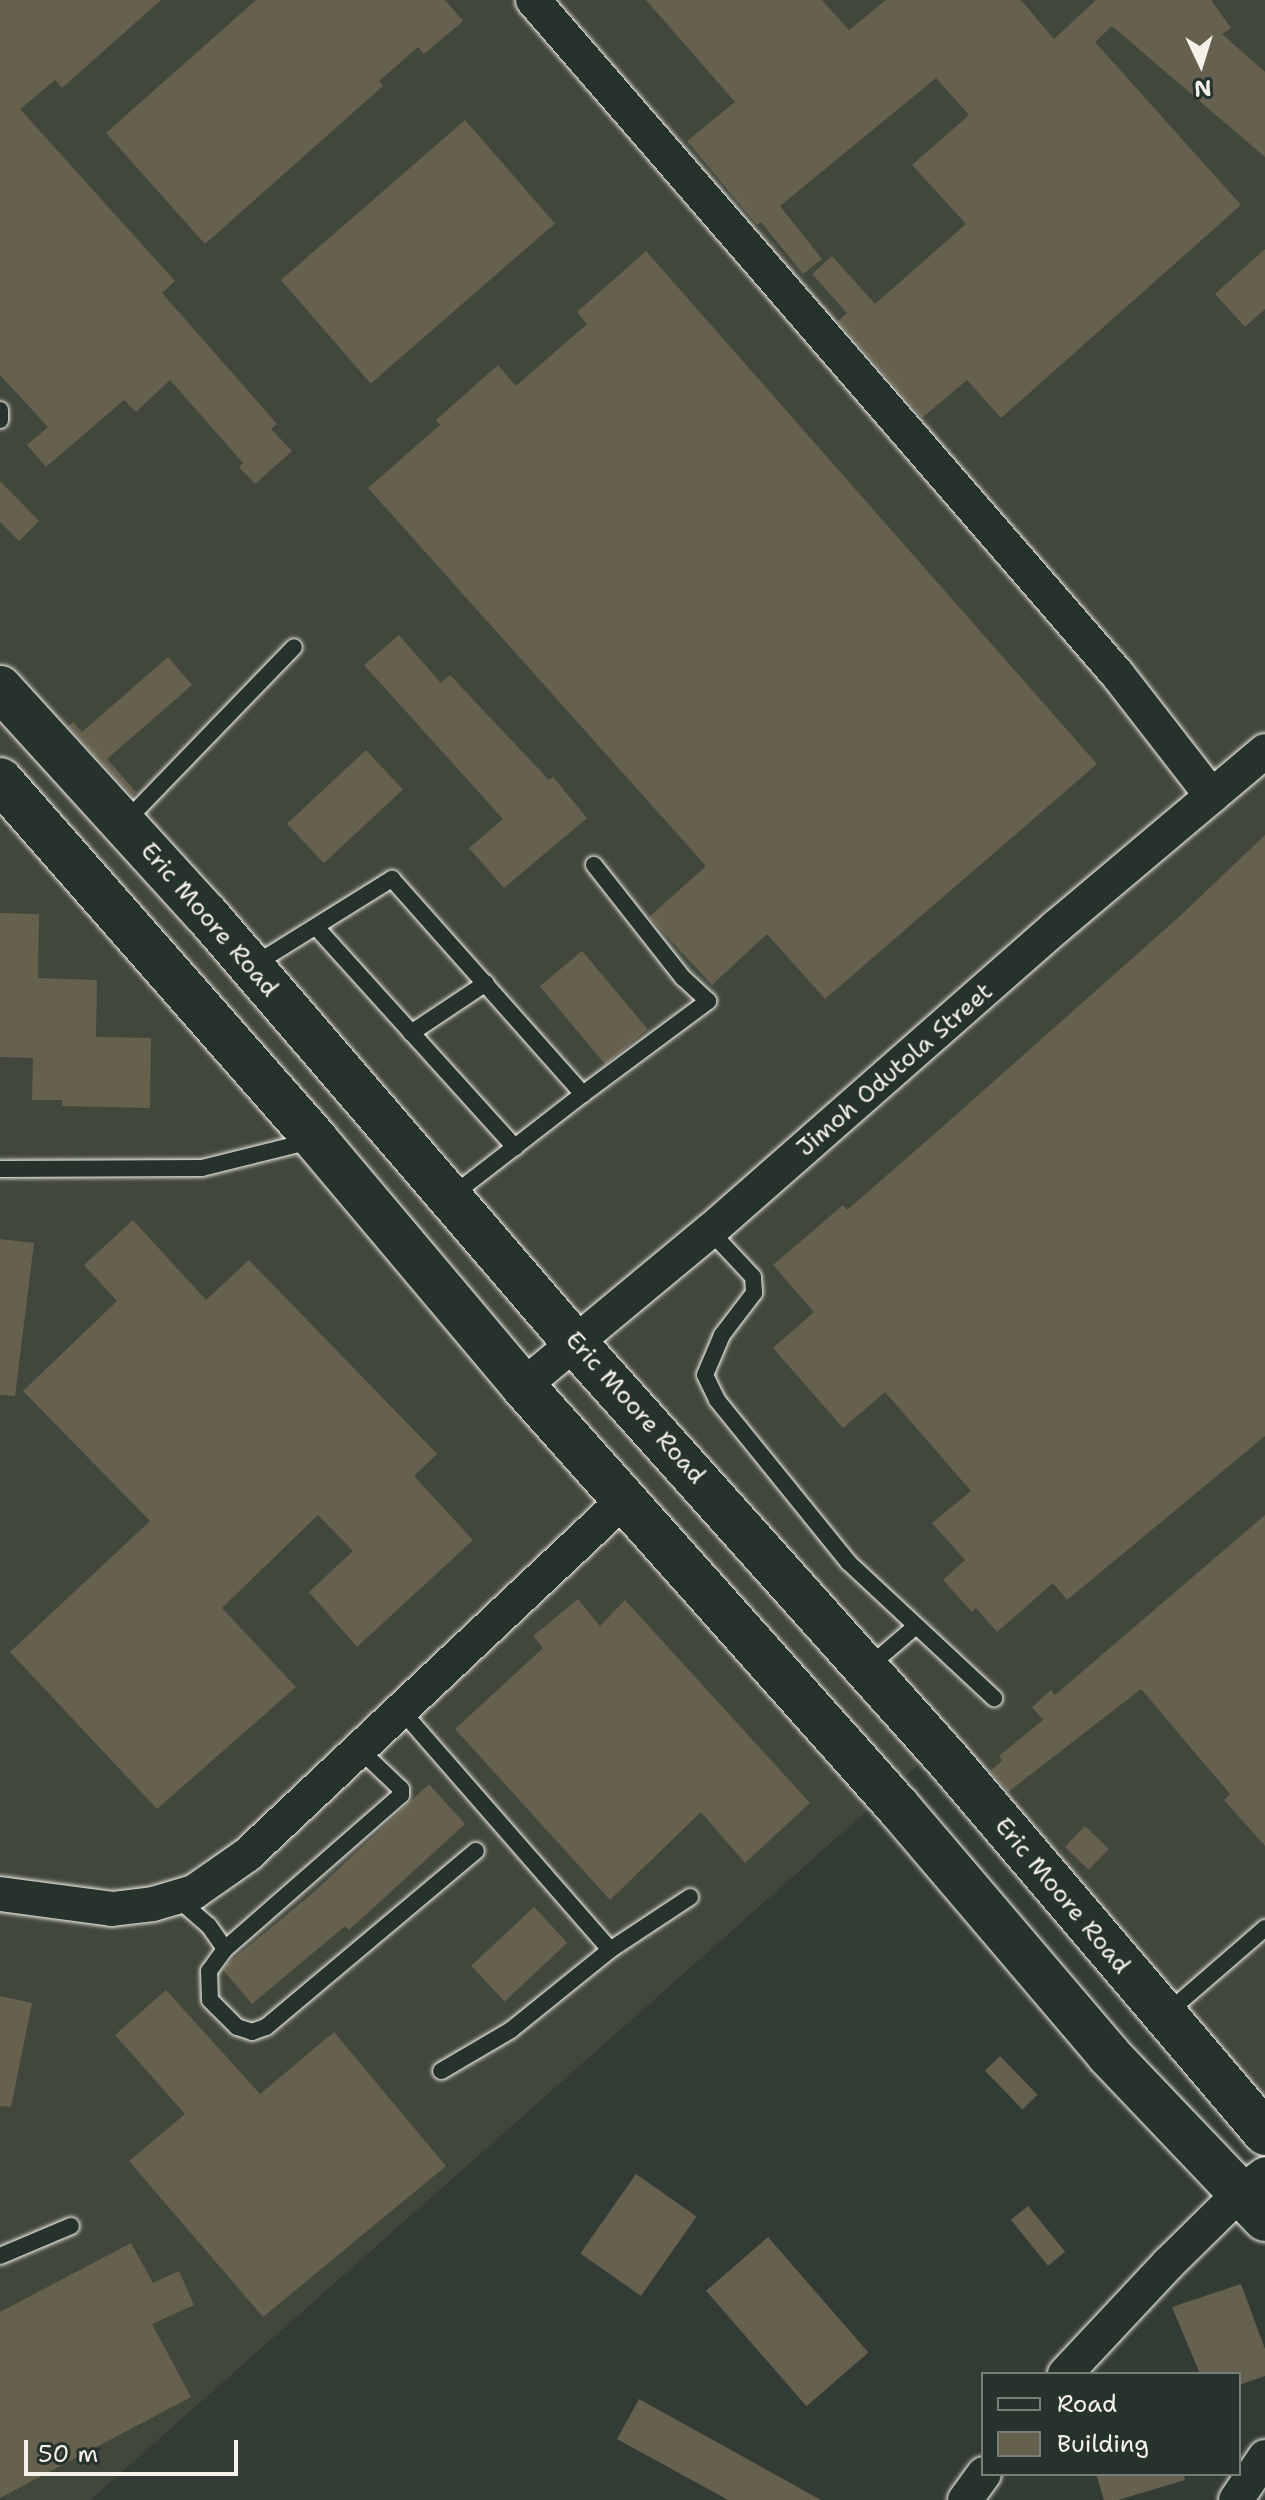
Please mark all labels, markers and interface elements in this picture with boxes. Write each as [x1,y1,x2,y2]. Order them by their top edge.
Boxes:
north arrow [1161,24,1241,104]
text: N [1193,73,1212,104]
street label: Eric Moore Road [134,837,284,1003]
street label: Jimoh Odutola Street [791,977,999,1163]
street label: Eric Moore Road [559,1326,711,1490]
street label: Eric Moore Road [988,1812,1136,1980]
legend [981,2372,1241,2476]
text: Road [1057,2388,1117,2420]
scale bar [28,2424,242,2474]
text: Building [1057,2428,1149,2460]
text: 50 m [38,2438,98,2470]

